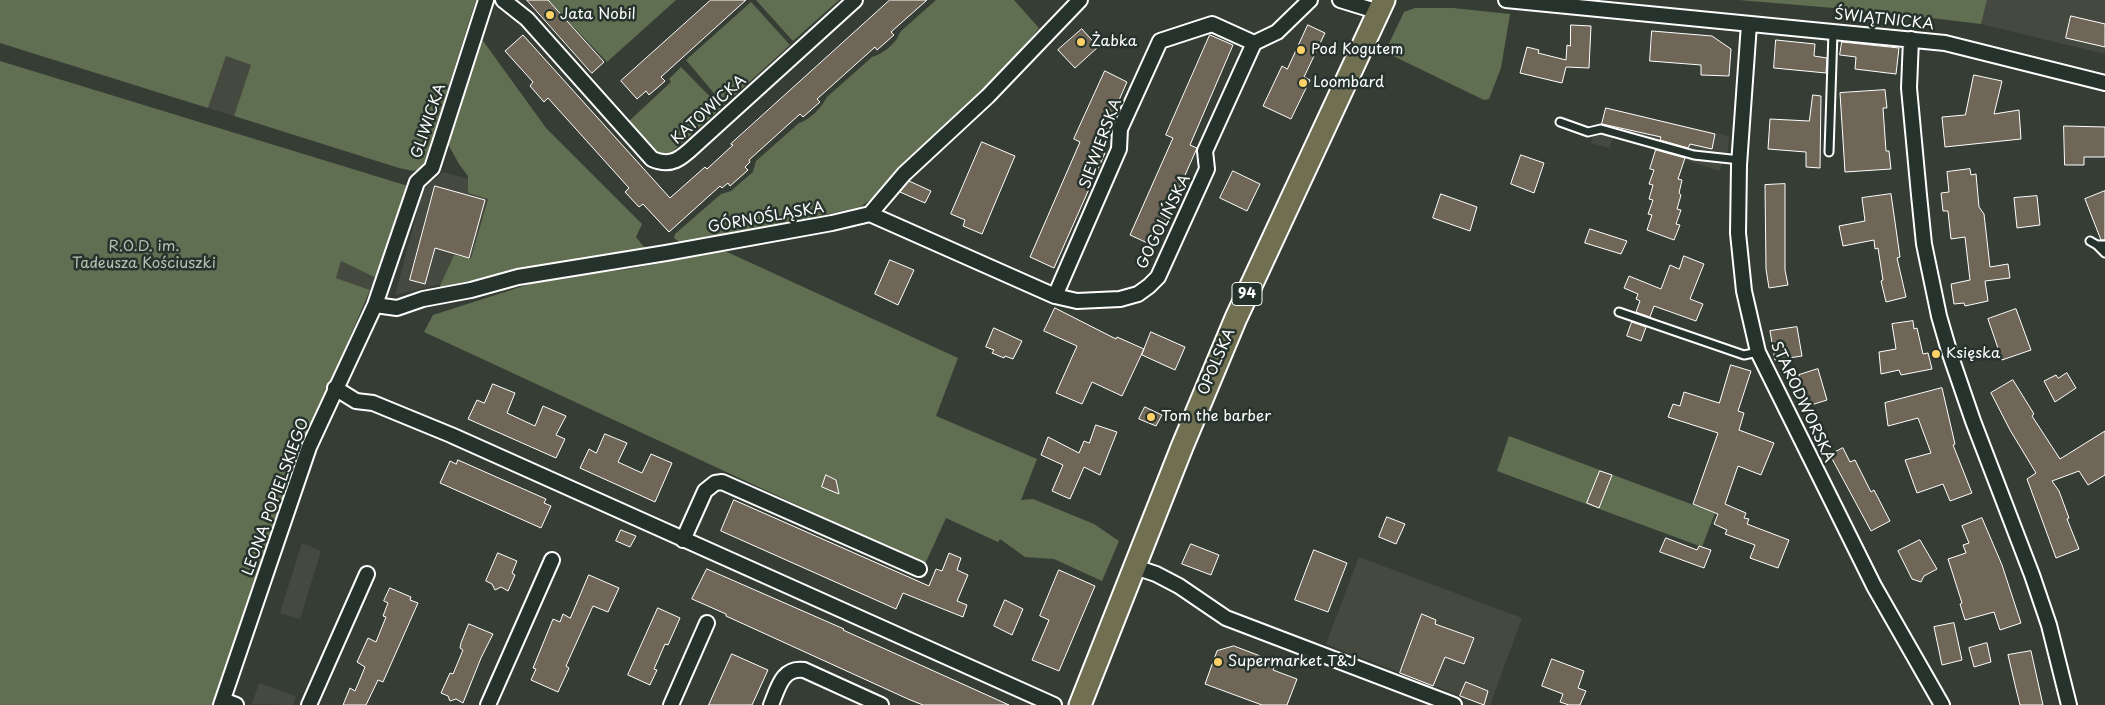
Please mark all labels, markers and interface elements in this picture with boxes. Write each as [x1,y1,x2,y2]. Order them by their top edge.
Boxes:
place label: Jata Nobil [560,6,636,24]
street label: ŚWIĄTNICKA [1833,6,1935,34]
marker: Jata Nobil [544,9,556,21]
place label: Żabka [1091,33,1137,51]
marker: Żabka [1075,36,1087,48]
place label: Pod Kogutem [1311,41,1403,59]
marker: Pod Kogutem [1295,44,1307,56]
street label: KATOWICKA [668,72,750,148]
place label: Loombard [1313,74,1384,92]
marker: Loombard [1297,77,1309,89]
street label: GLIWICKA [408,81,450,161]
street label: SIEWIERSKA [1076,96,1126,192]
street label: GOGOLIŃSKA [1133,172,1195,272]
street label: GÓRNOŚLĄSKA [707,199,825,237]
park label: R.O.D. im. Tadeusza Kościuszki [72,238,216,273]
road number: 94 [1232,282,1262,306]
street label: OPOLSKA [1195,326,1239,398]
street label: STARODWORSKA [1766,339,1838,465]
place label: Księska [1946,345,2000,363]
marker: Księska [1930,348,1942,360]
place label: Tom the barber [1161,408,1271,426]
marker: Tom the barber [1145,411,1157,423]
street label: LEONA POPIELSKIEGO [239,416,313,578]
place label: Supermarket T&J [1228,653,1357,671]
marker: Supermarket T&J [1212,656,1224,668]

